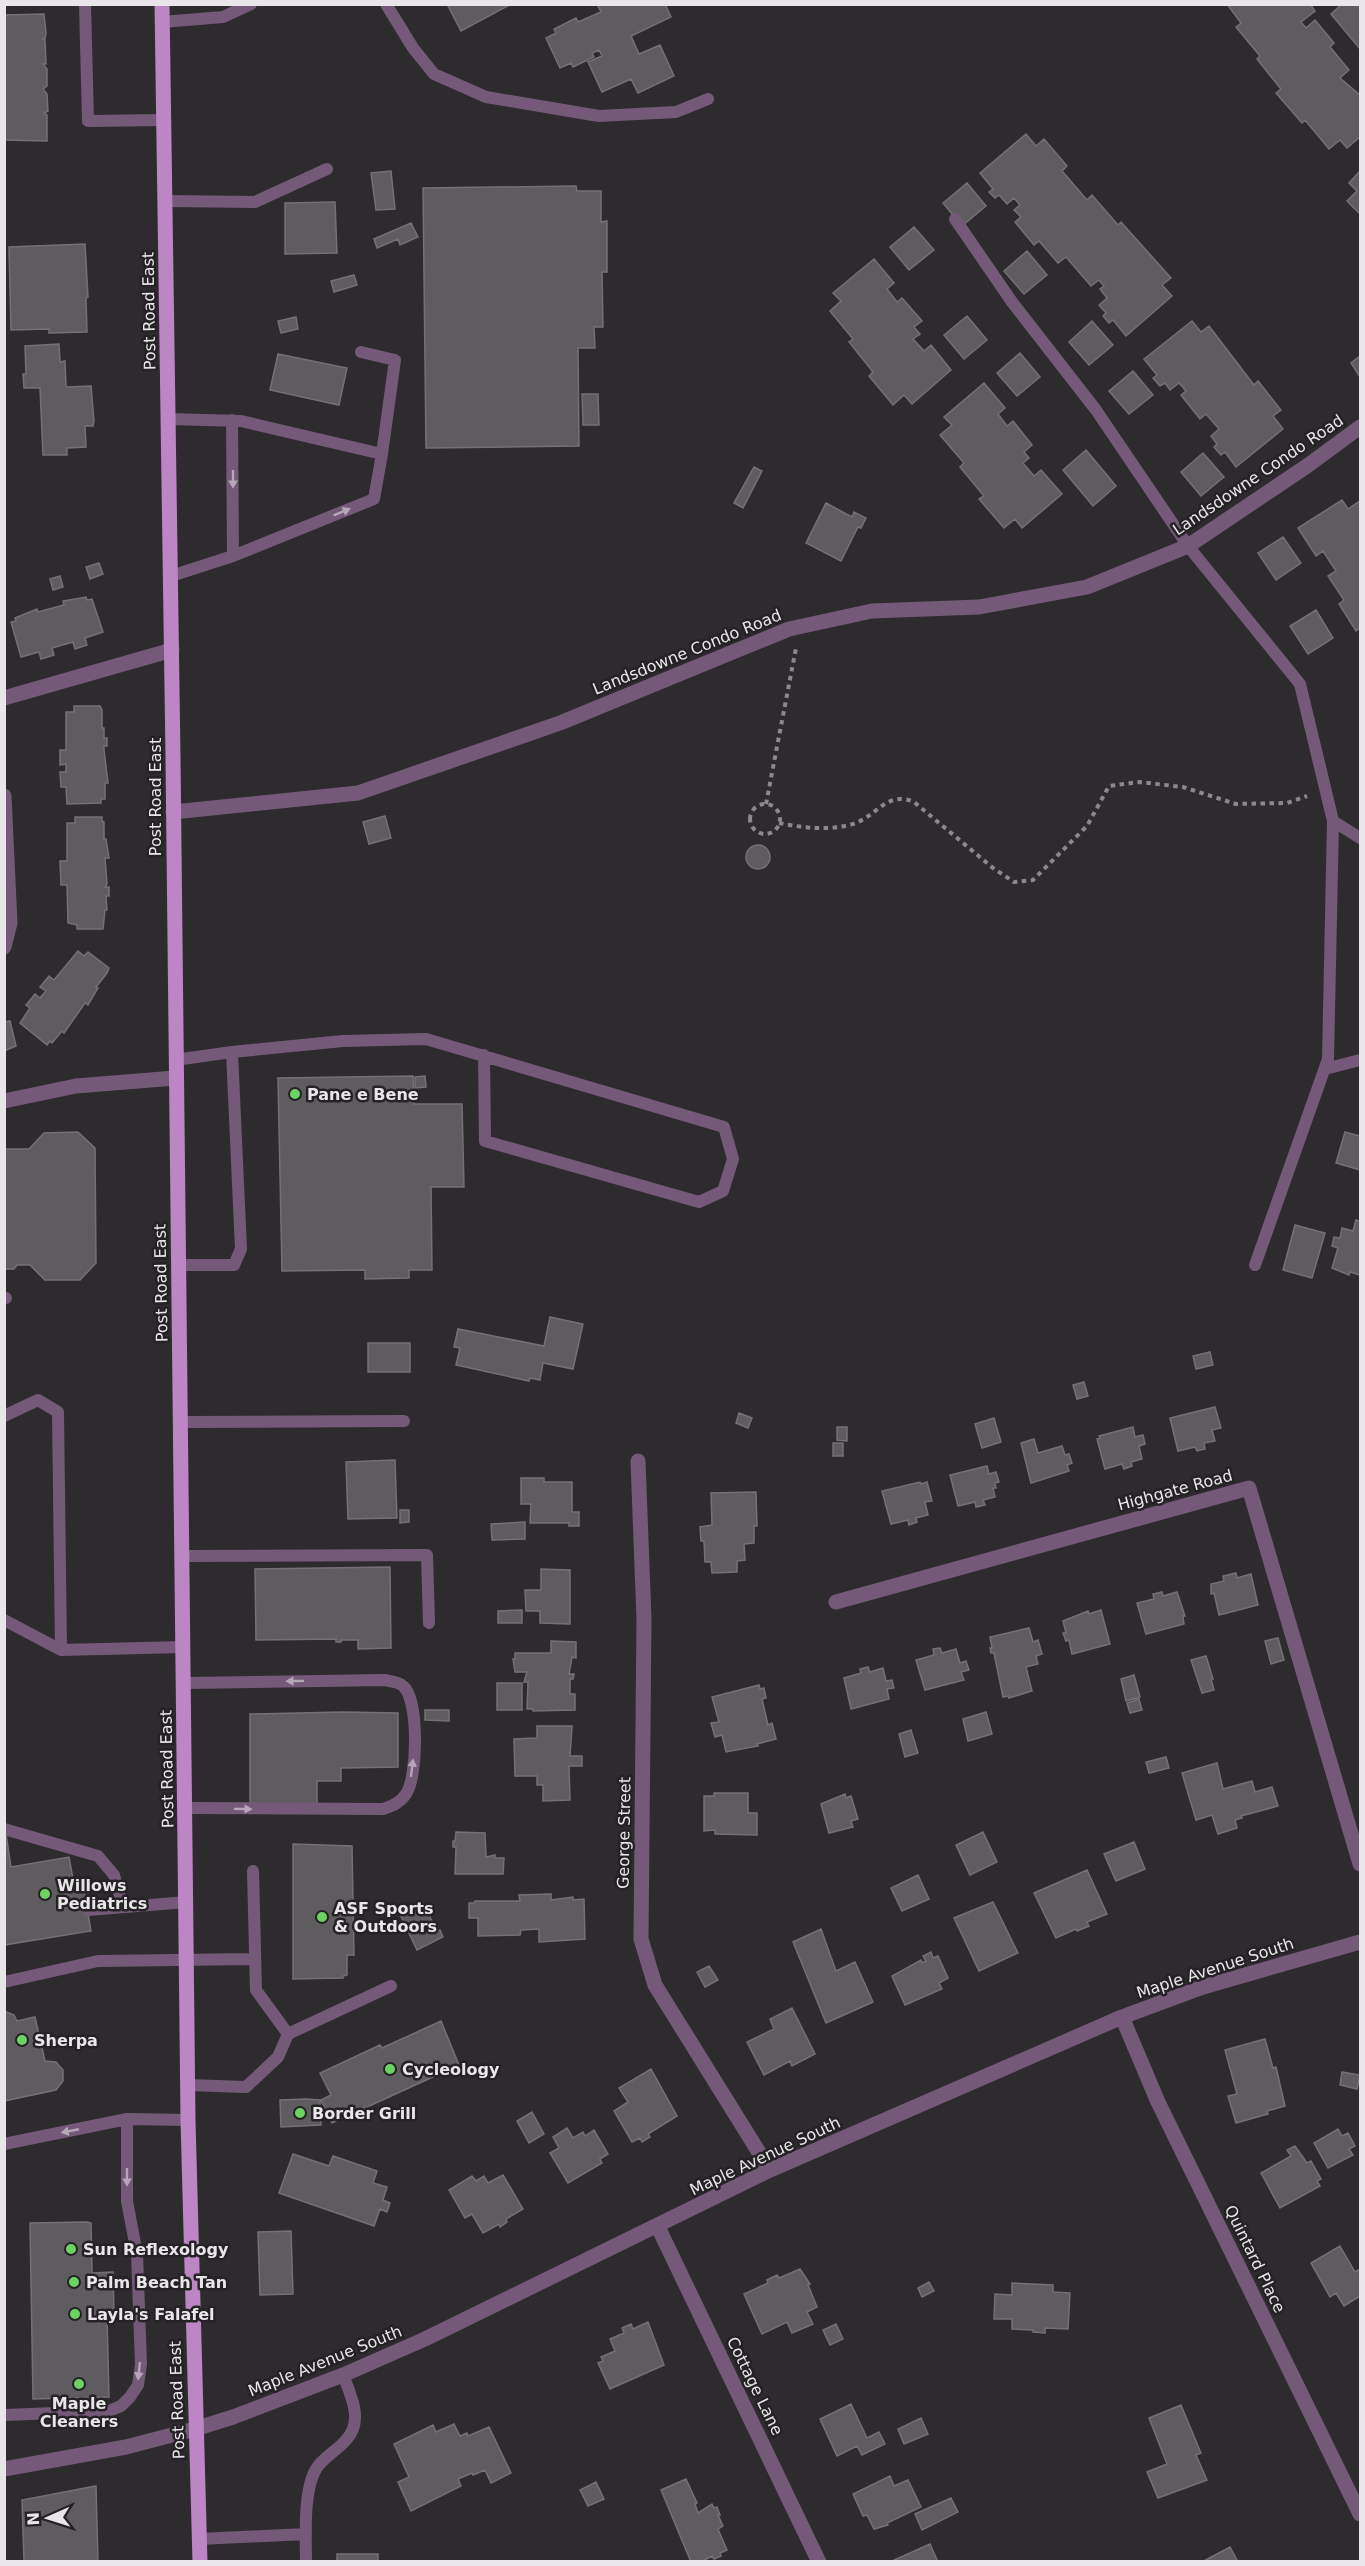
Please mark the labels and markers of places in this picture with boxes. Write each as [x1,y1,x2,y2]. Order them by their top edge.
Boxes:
place label: Pane e Bene [307,1085,419,1104]
marker: Pane e Bene [288,1087,302,1101]
place label: Willows Pediatrics [57,1876,147,1913]
marker: Willows Pediatrics [38,1887,52,1901]
place label: ASF Sports & Outdoors [334,1899,437,1936]
marker: ASF Sports & Outdoors [315,1910,329,1924]
place label: Sherpa [34,2031,98,2050]
marker: Sherpa [15,2033,29,2047]
place label: Cycleology [402,2060,500,2079]
marker: Cycleology [383,2062,397,2076]
place label: Border Grill [312,2104,416,2123]
marker: Border Grill [293,2106,307,2120]
place label: Sun Reflexology [83,2240,229,2259]
marker: Sun Reflexology [64,2242,78,2256]
place label: Palm Beach Tan [86,2273,227,2292]
marker: Palm Beach Tan [67,2275,81,2289]
place label: Layla's Falafel [87,2305,215,2324]
marker: Layla's Falafel [68,2307,82,2321]
marker: Maple Cleaners [72,2377,86,2391]
place label: Maple Cleaners [40,2394,118,2431]

